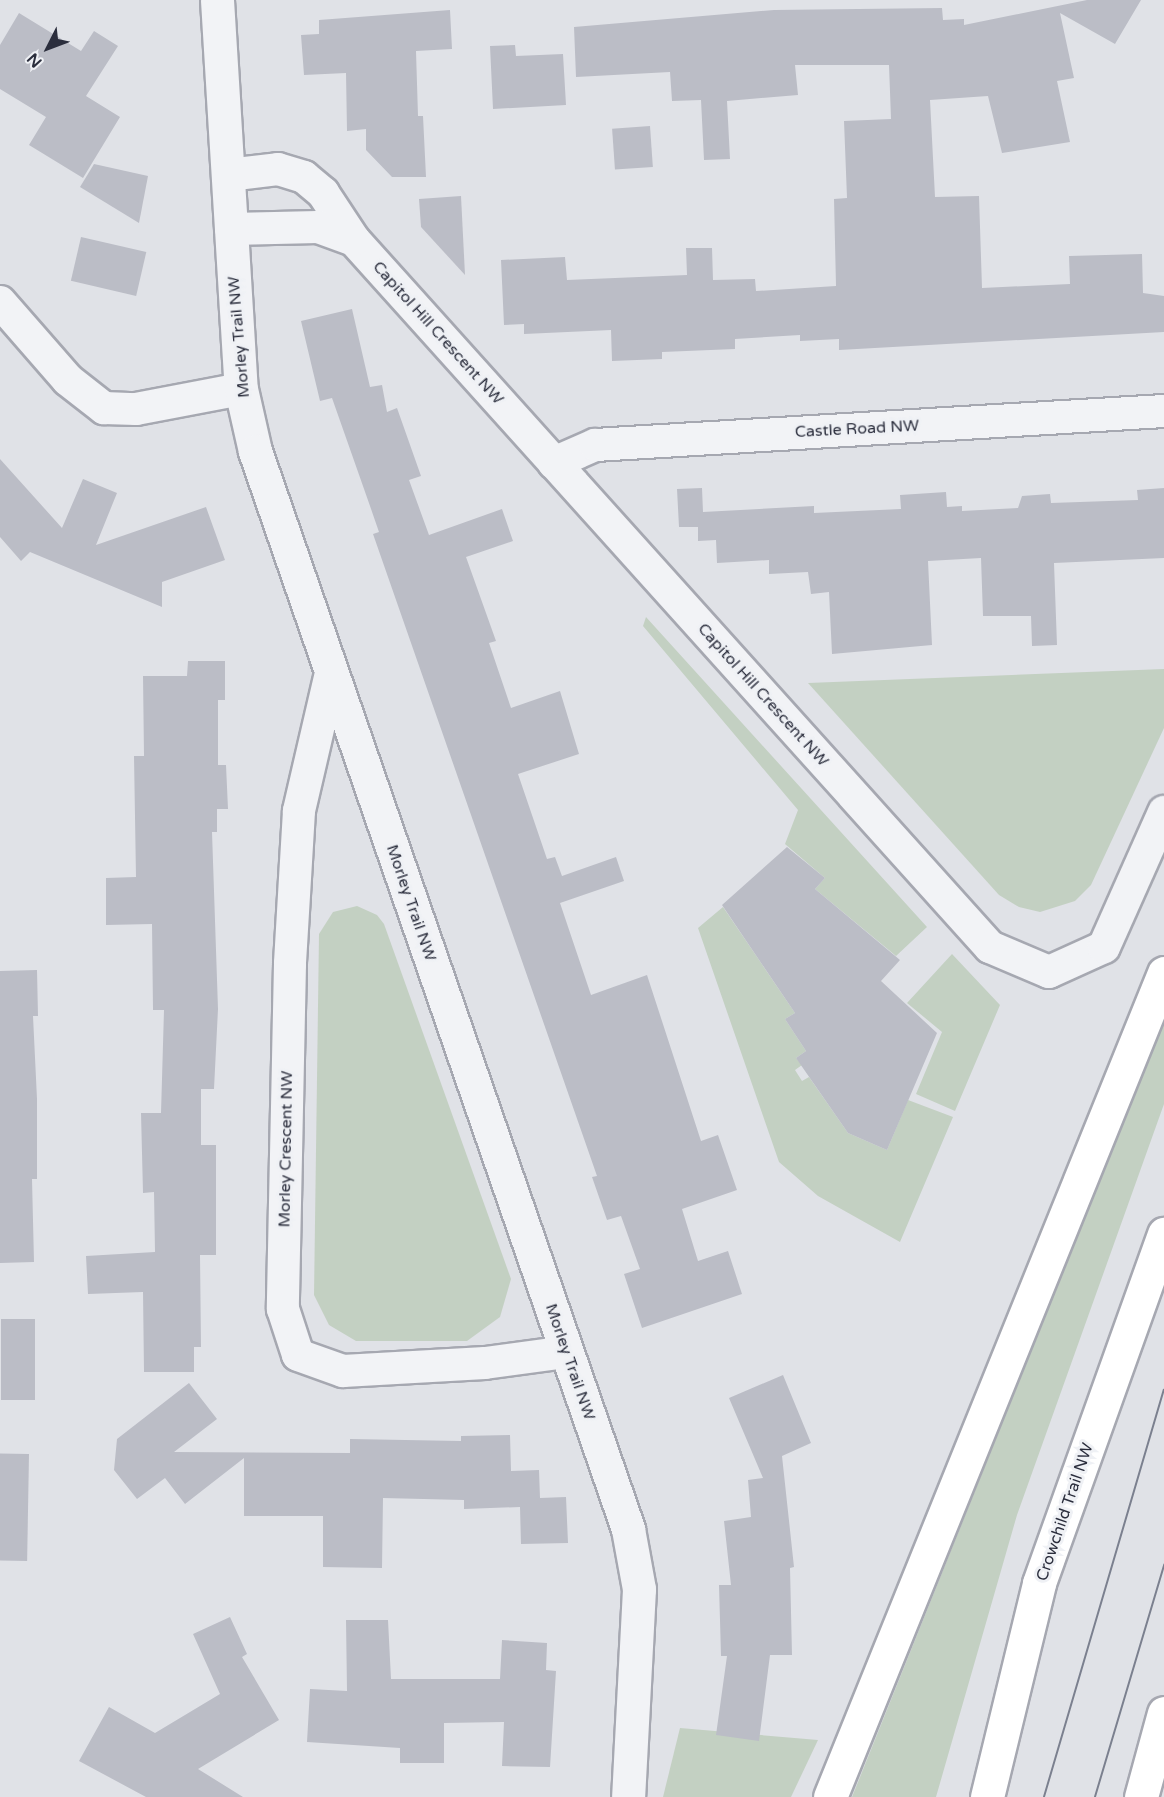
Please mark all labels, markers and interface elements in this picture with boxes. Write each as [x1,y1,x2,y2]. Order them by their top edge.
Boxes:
north arrow [18,18,78,78]
text: N [23,49,46,72]
street label: Capitol Hill Crescent NW [369,257,507,409]
street label: Morley Trail NW [224,275,254,399]
street label: Castle Road NW [794,416,920,442]
street label: Capitol Hill Crescent NW [694,619,832,771]
street label: Morley Trail NW [382,842,440,964]
street label: Morley Crescent NW [275,1070,297,1228]
street label: Morley Trail NW [541,1301,599,1423]
street label: Crowchild Trail NW [1032,1441,1098,1583]

